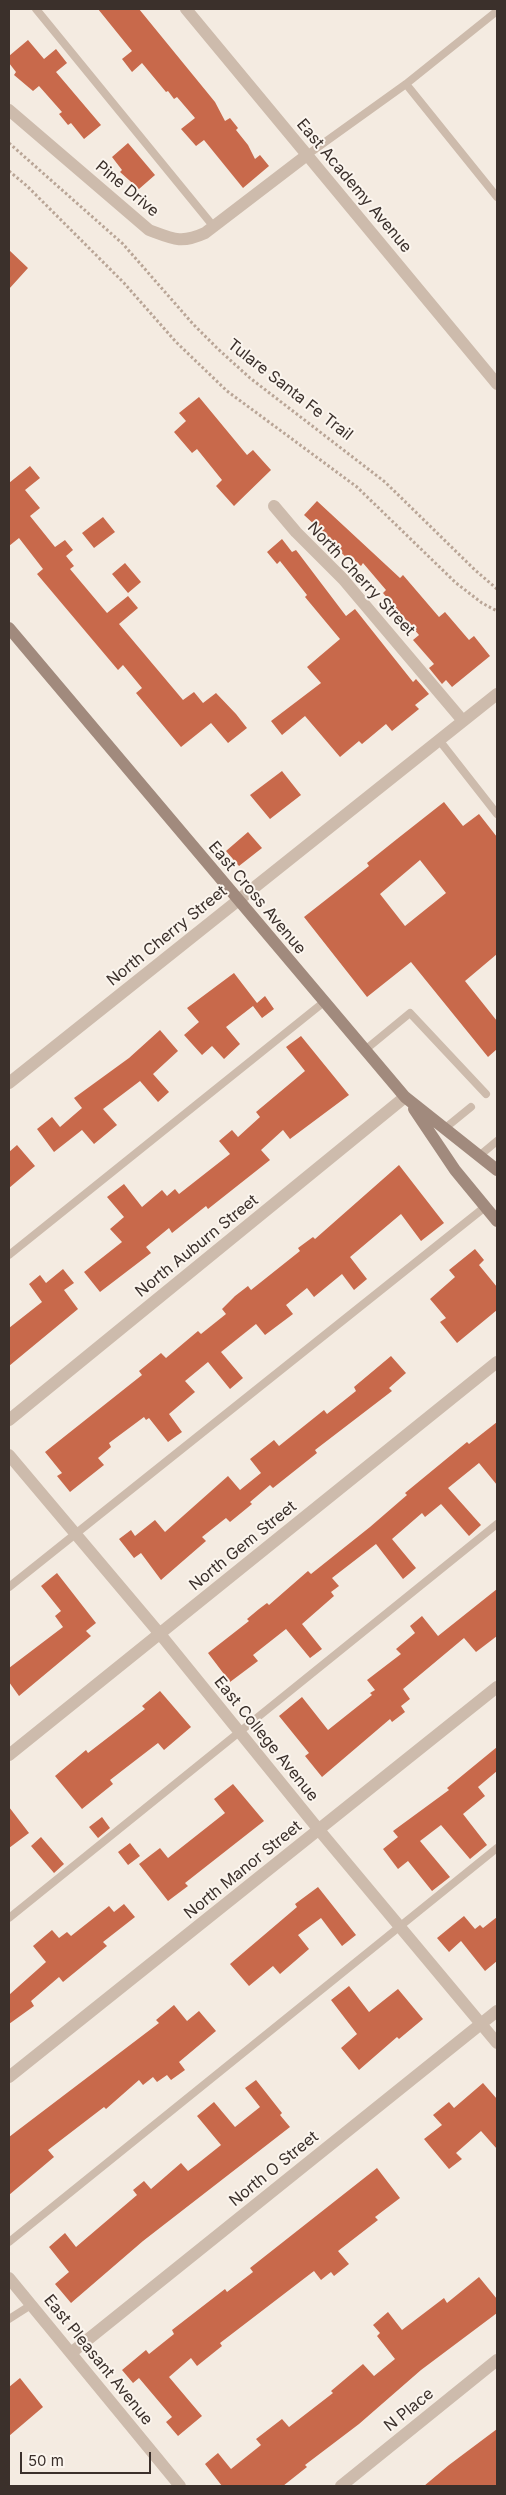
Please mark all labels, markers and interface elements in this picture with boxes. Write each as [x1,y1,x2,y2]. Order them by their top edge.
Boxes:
street label: East Academy Avenue [292,115,416,257]
street label: Pine Drive [91,157,163,221]
street label: Tulare Santa Fe Trail [224,335,356,445]
street label: North Cherry Street [303,518,419,640]
street label: East Cross Avenue [204,838,310,958]
street label: North Cherry Street [103,882,231,990]
street label: North Auburn Street [132,1191,262,1301]
street label: North Gem Street [186,1497,300,1595]
street label: East College Avenue [210,1673,322,1805]
street label: North Manor Street [181,1817,305,1923]
street label: North O Street [226,2127,322,2211]
street label: East Pleasant Avenue [40,2291,156,2429]
street label: N Place [380,2384,438,2436]
scale bar [22,2442,154,2474]
text: 50 m [28,2451,64,2470]

